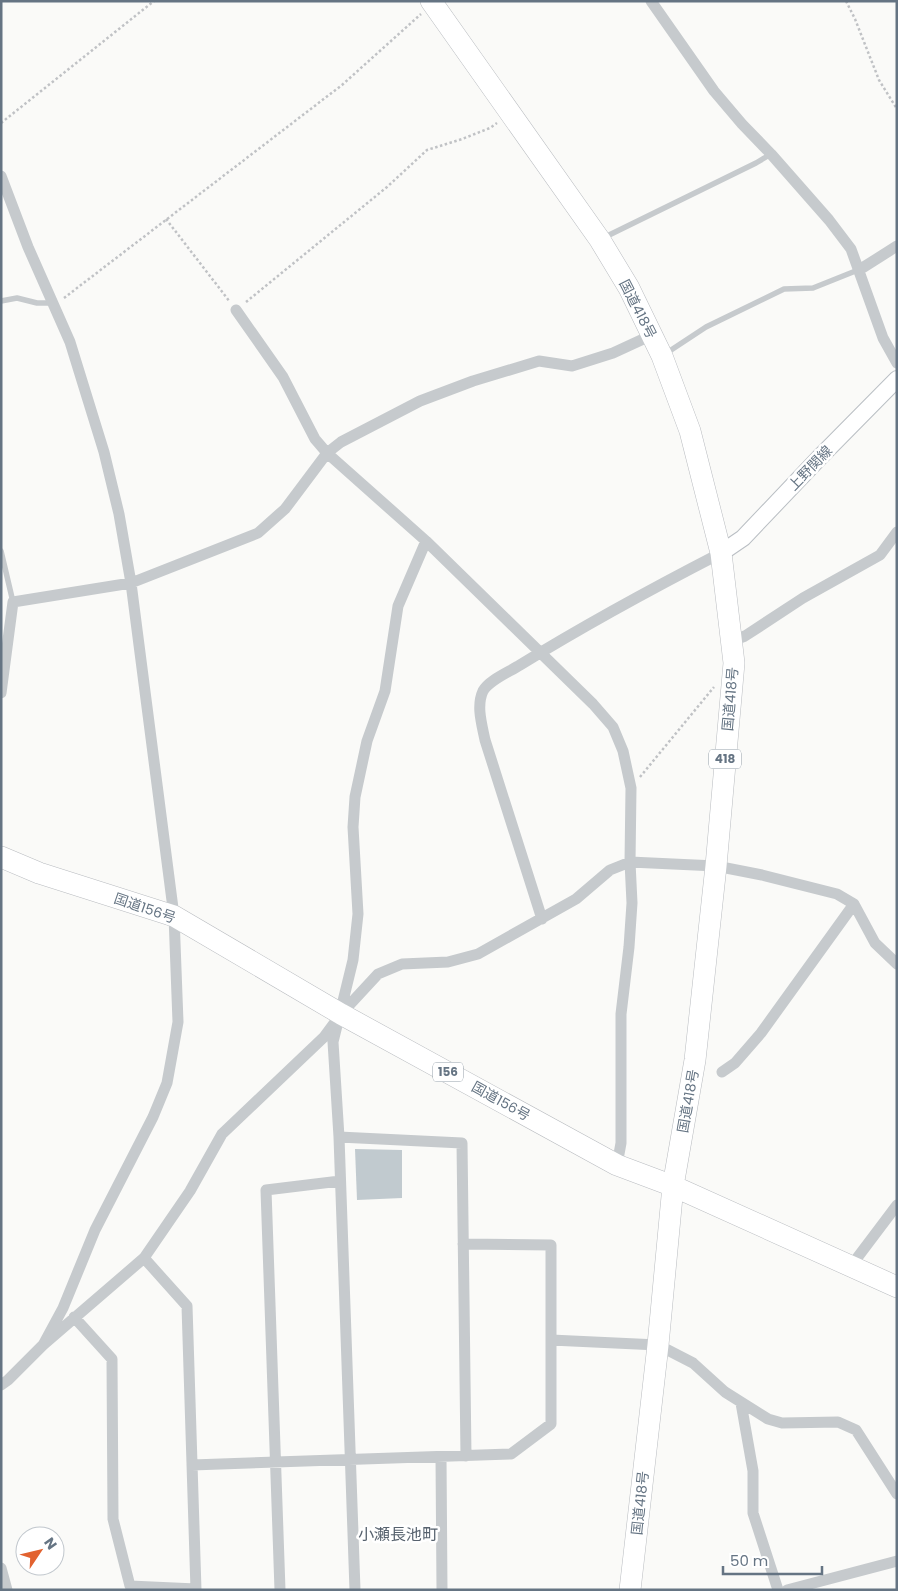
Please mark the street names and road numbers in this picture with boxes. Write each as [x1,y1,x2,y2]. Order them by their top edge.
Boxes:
street label: 国道418号 [615,276,661,342]
street label: 上野関線 [783,441,837,495]
street label: 国道418号 [717,666,743,732]
road number: 418 [709,750,741,769]
street label: 国道156号 [111,888,179,928]
road number: 156 [433,1062,463,1082]
street label: 国道418号 [673,1068,703,1134]
street label: 国道156号 [468,1077,534,1125]
street label: 国道418号 [627,1470,653,1536]

